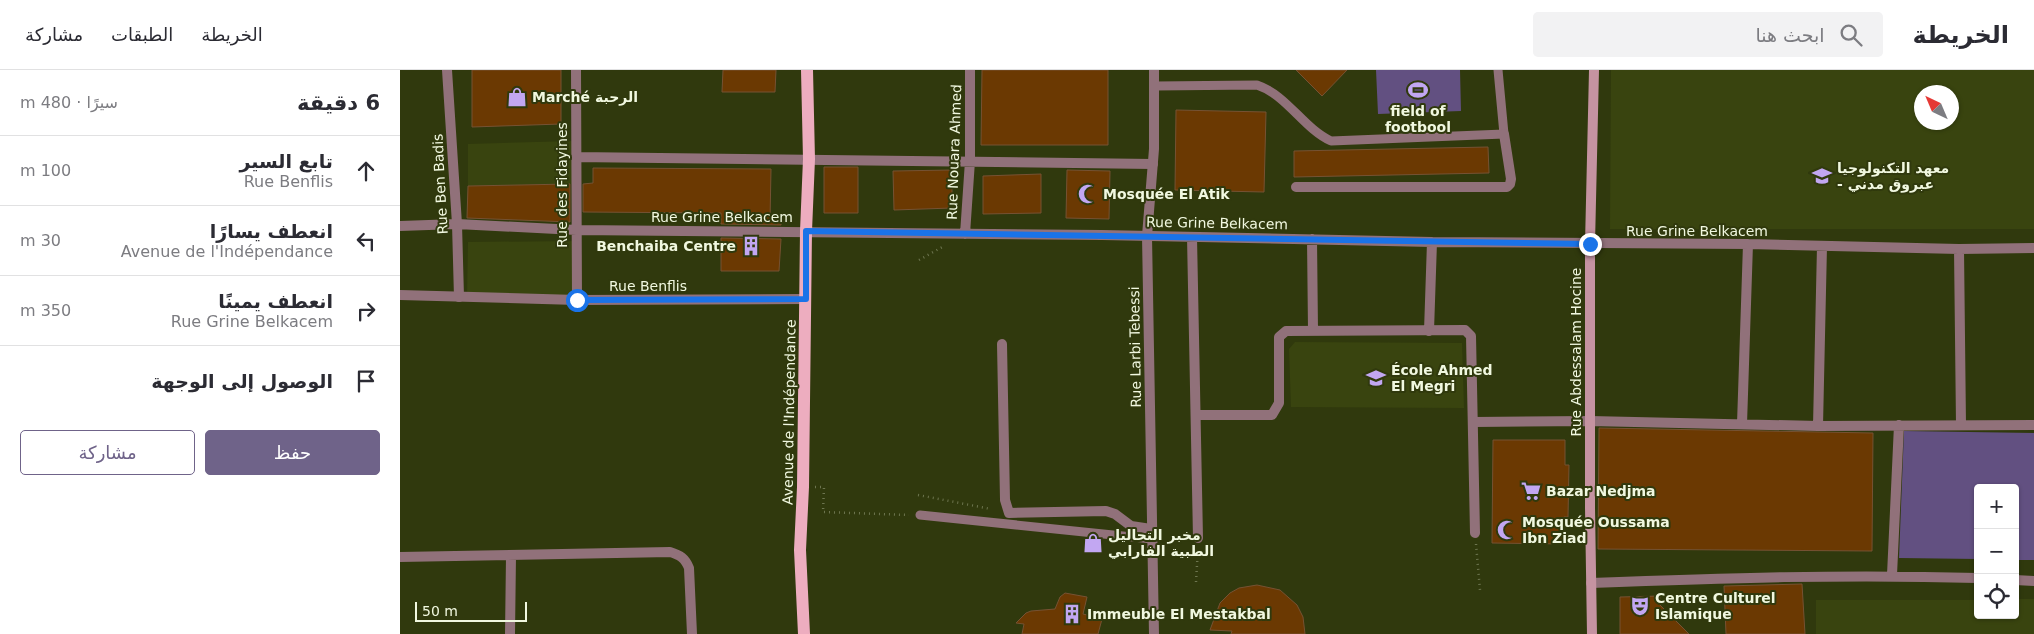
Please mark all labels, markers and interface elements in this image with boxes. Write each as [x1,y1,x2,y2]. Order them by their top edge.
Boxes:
search box [1533,12,1883,57]
icon: search [1837,21,1865,49]
text: الخريطة [1913,21,2009,49]
text: مشاركة [25,24,83,45]
text: الطبقات [111,24,173,45]
text: الخريطة [201,24,263,45]
text: ابحث هنا [1756,24,1825,46]
sports icon: field of footbool [1407,79,1429,101]
street label: Rue Nouara Ahmed [944,84,964,220]
north arrow [1914,85,1959,130]
shop icon: Marché الرحبة [506,86,528,108]
place label: Marché الرحبة [532,89,638,106]
text: 6 دقيقة [297,91,380,115]
text: سيرًا · 480 m [20,93,118,112]
place label: field of footbool [1385,103,1451,135]
street label: Rue des Fidayines [554,122,570,248]
street label: Rue Ben Badis [429,133,451,235]
text: تابع السير [239,150,333,172]
icon: ahead [352,157,380,185]
place label: معهد التكنولوجيا - عبروق مدني [1837,160,1949,193]
text: 100 m [20,161,71,180]
school or university icon: معهد التكنولوجيا - عبروق مدني [1811,165,1833,187]
text: Rue Benflis [244,172,333,191]
mosque icon: Mosquée El Atik [1077,183,1099,205]
place label: Mosquée El Atik [1103,186,1230,202]
street label: Rue Grine Belkacem [651,209,793,225]
street label: Rue Grine Belkacem [1146,214,1288,232]
text: انعطف يسارًا [210,220,333,242]
street label: Rue Grine Belkacem [1626,223,1768,239]
icon: left [352,227,380,255]
text: 30 m [20,231,61,250]
route end [1579,233,1602,256]
building icon: Benchaiba Centre [740,235,762,257]
place label: Benchaiba Centre [596,238,736,254]
text: Avenue de l'Indépendance [121,242,333,261]
street label: Rue Abdessalam Hocine [1568,268,1584,436]
street label: Rue Benflis [609,278,687,294]
street label: Rue Larbi Tebessi [1126,286,1144,408]
route start [566,289,589,312]
text: انعطف يمينًا [218,290,333,312]
icon: right [352,297,380,325]
text: 350 m [20,301,71,320]
text: Rue Grine Belkacem [171,312,333,331]
street label: Avenue de l'Indépendance [779,319,799,505]
place label: École Ahmed El Megri [1391,362,1493,394]
icon: arrive [352,367,380,395]
school or university icon: École Ahmed El Megri [1365,367,1387,389]
text: الوصول إلى الوجهة [151,370,333,392]
button: مشاركة [20,430,195,475]
button: حفظ [205,430,380,475]
supermarket icon: Bazar Nedjma [1520,480,1542,502]
place label: Bazar Nedjma [1546,483,1656,499]
map controls [1974,484,2019,619]
button: + [1974,484,2019,529]
place label: Mosquée Oussama Ibn Ziad [1522,514,1670,546]
mosque icon: Mosquée Oussama Ibn Ziad [1496,519,1518,541]
place label: مخبر التحاليل الطبية الفارابي [1108,527,1214,560]
button: − [1974,529,2019,574]
shop icon: مخبر التحاليل الطبية الفارابي [1082,532,1104,554]
button: locate [1974,574,2019,619]
place label: Centre Culturel Islamique [1655,590,1776,622]
theatre icon: Centre Culturel Islamique [1629,595,1651,617]
scale bar [415,599,528,622]
text: 50 m [422,603,458,619]
building icon: Immeuble El Mestakbal [1061,603,1083,625]
place label: Immeuble El Mestakbal [1087,606,1271,622]

